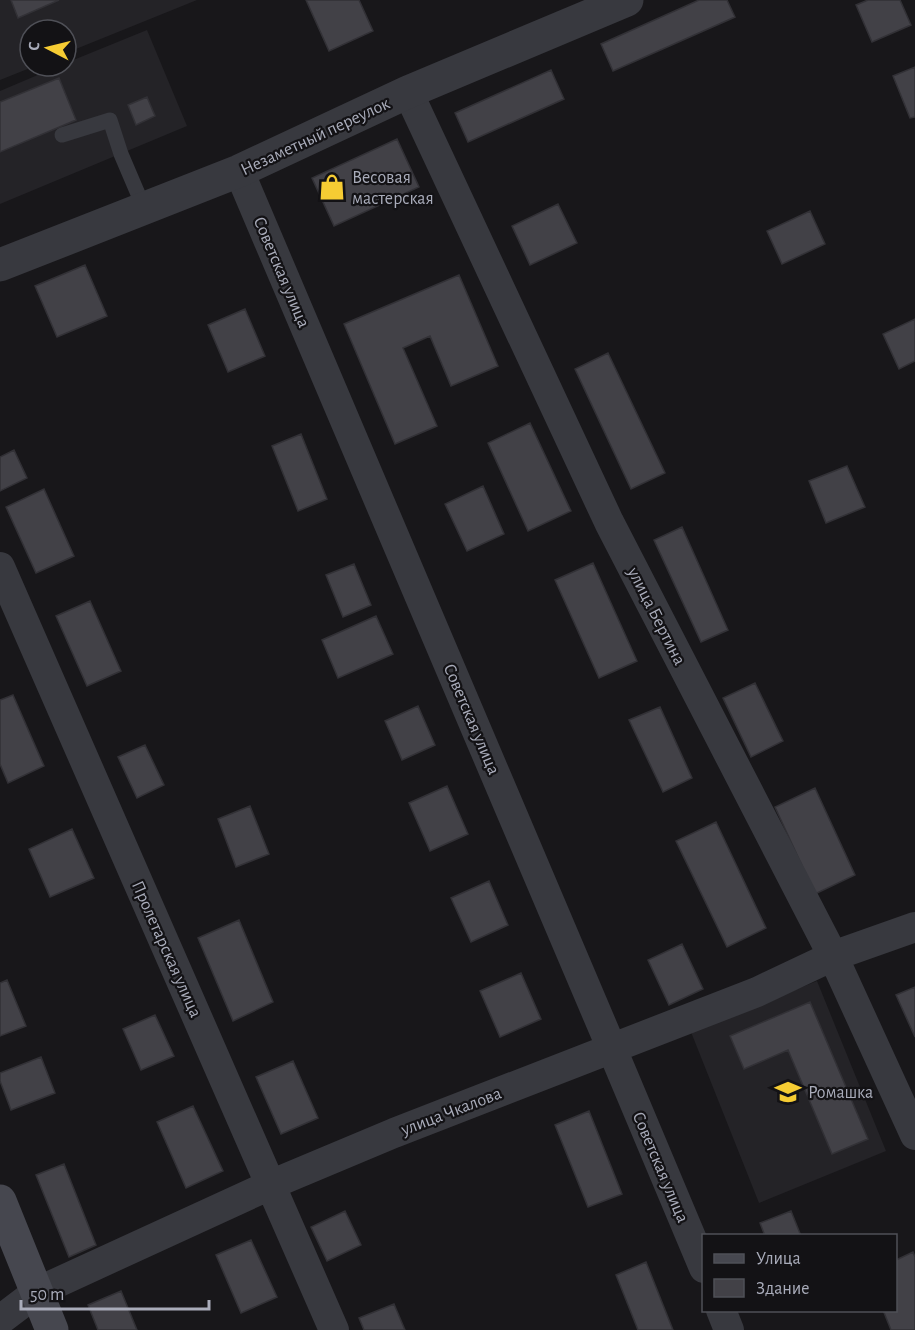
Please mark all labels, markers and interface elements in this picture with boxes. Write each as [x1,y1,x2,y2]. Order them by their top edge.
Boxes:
north arrow [18,18,78,78]
text: С [26,41,43,52]
street label: Незаметный переулок [238,94,393,179]
place label: Весовая мастерская [352,169,434,208]
shop icon: Весовая мастерская [317,172,347,202]
street label: Советская улица [250,214,313,330]
street label: улица Бертина [623,564,688,668]
street label: Советская улица [440,661,503,777]
street label: Пролетарская улица [128,878,204,1020]
school or university icon: Ромашка [773,1077,803,1107]
place label: Ромашка [808,1084,873,1102]
street label: улица Чкалова [398,1085,504,1140]
street label: Советская улица [629,1109,692,1225]
legend [702,1234,897,1312]
text: Улица [756,1250,801,1268]
scale bar [21,1273,208,1311]
text: Здание [756,1280,810,1298]
text: 50 m [30,1286,64,1304]

